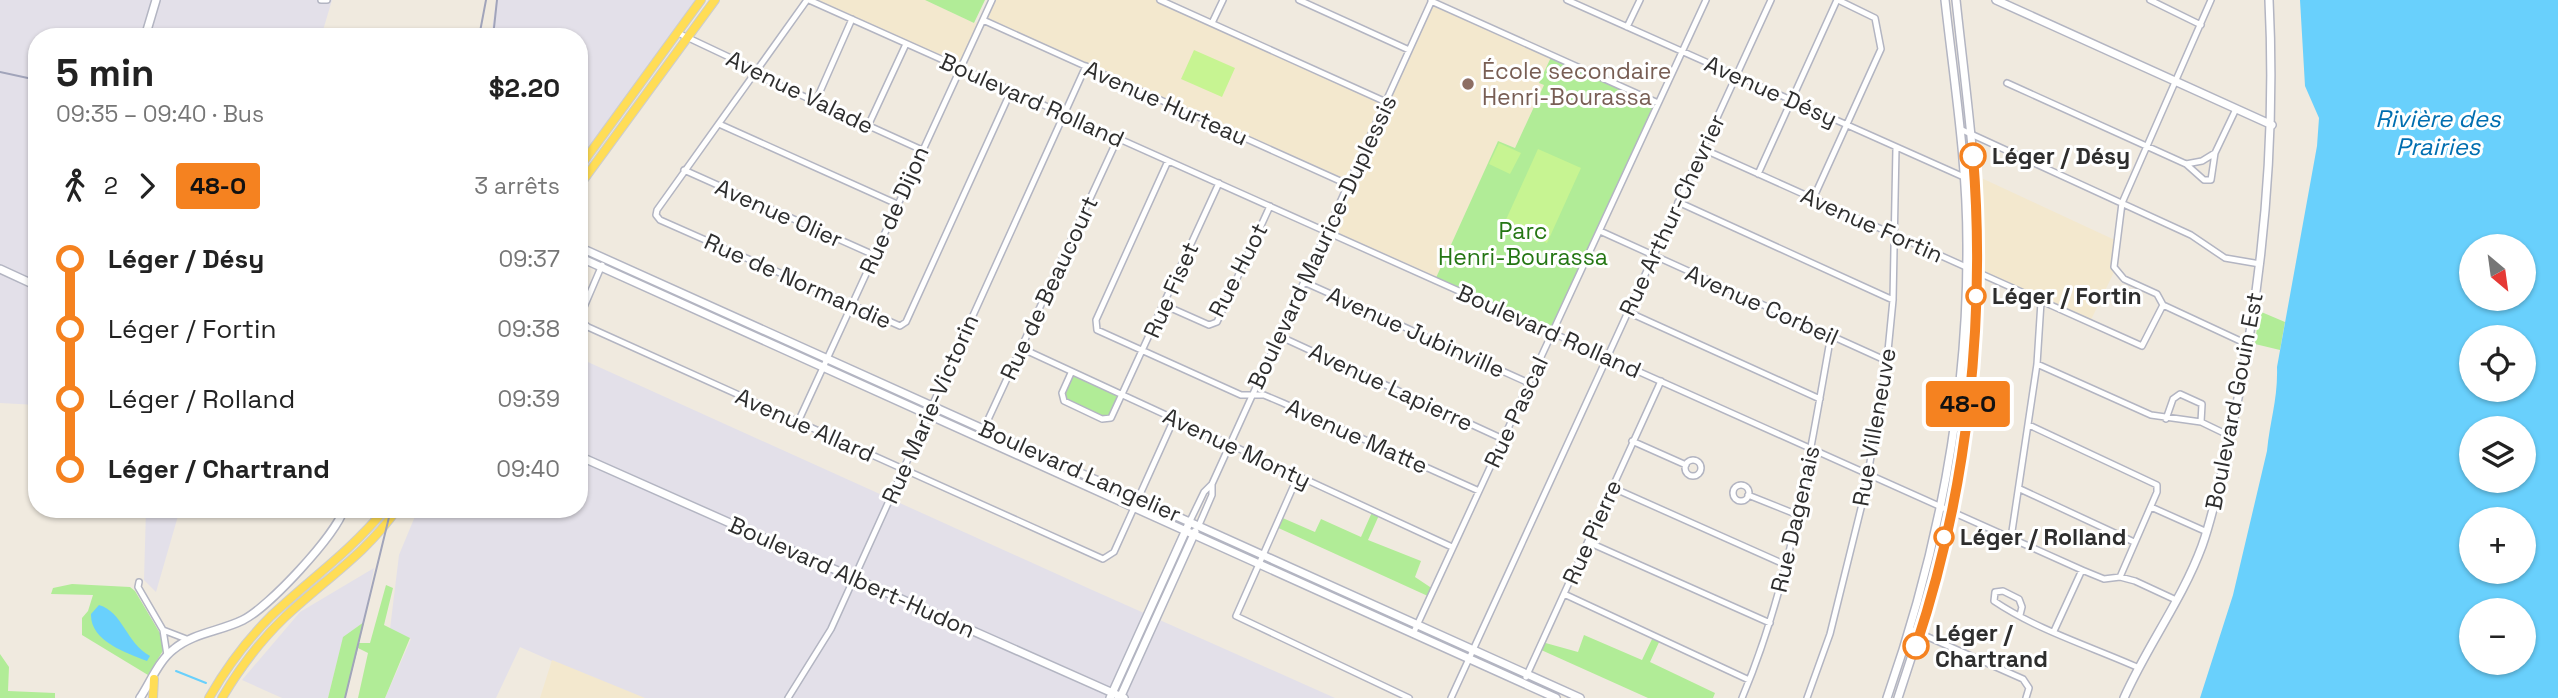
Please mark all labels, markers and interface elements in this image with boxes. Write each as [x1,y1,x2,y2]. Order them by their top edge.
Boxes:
street label: Avenue Valade [721,43,879,141]
street label: Boulevard Rolland [935,46,1129,154]
street label: Avenue Désy [1700,48,1842,134]
text: 5 min [56,49,154,97]
street label: Avenue Hurteau [1080,54,1252,152]
place label: École secondaire Henri-Bourassa [1482,56,1671,112]
text: $2.20 [489,71,560,105]
marker: École secondaire Henri-Bourassa [1460,76,1476,92]
street label: Boulevard Maurice-Duplessis [1241,90,1403,394]
text: 09:35 – 09:40 · Bus [56,99,264,129]
water label: Rivière des Prairies [2375,103,2502,162]
street label: Rue Arthur-Chevrier [1612,109,1732,321]
street label: Rue de Dijon [852,141,936,279]
place label: Léger / Désy [1992,141,2130,171]
marker: Léger / Désy [1960,143,1986,169]
icon: walk [56,167,94,205]
icon: forward [128,167,166,205]
text: 48-O [190,170,246,201]
text: 2 [104,171,118,201]
text: 3 arrêts [474,171,560,201]
street label: Avenue Olier [711,172,847,254]
street label: Avenue Fortin [1796,180,1948,270]
street label: Rue de Beaucourt [993,191,1105,385]
park label: Parc Henri-Bourassa [1438,216,1608,272]
street label: Rue Huot [1202,218,1274,322]
street label: Rue de Normandie [700,226,896,336]
north arrow [2459,234,2536,312]
map controls [2459,234,2536,675]
street label: Rue Fiset [1137,237,1205,343]
text: Léger / Désy [108,242,264,276]
text: 09:37 [498,244,560,274]
street label: Avenue Corbeil [1681,258,1843,352]
street label: Boulevard Rolland [1452,277,1646,385]
street label: Avenue Jubinville [1322,279,1510,385]
place label: Léger / Fortin [1992,281,2142,311]
marker: Léger / Fortin [1966,286,1986,306]
street label: Boulevard Gouin Est [2198,290,2270,512]
street label: Rue Marie-Victorin [875,310,985,508]
text: Léger / Fortin [108,312,276,346]
text: 09:38 [497,314,560,344]
button: locate [2459,325,2536,402]
street label: Avenue Lapierre [1304,336,1478,438]
street label: Rue Villeneuve [1845,346,1903,508]
street label: Rue Pascal [1477,351,1555,473]
street label: Avenue Allard [731,381,879,469]
line badge: 48-O [1919,381,2017,427]
text: Léger / Rolland [108,382,295,416]
text: 09:39 [497,384,560,414]
text: 48-O [1940,388,1996,419]
street label: Avenue Matte [1282,391,1432,481]
street label: Avenue Monty [1158,401,1316,495]
street label: Boulevard Langelier [974,413,1186,529]
button: layers [2459,416,2536,493]
street label: Rue Dagenais [1764,443,1826,595]
text: Léger / Chartrand [108,452,330,486]
text: 09:40 [496,454,560,484]
street label: Rue Pierre [1556,475,1628,589]
button: + [2459,507,2536,584]
street label: Boulevard Albert-Hudon [724,509,980,645]
place label: Léger / Rolland [1960,522,2126,552]
marker: Léger / Rolland [1934,527,1954,547]
button: − [2459,598,2536,675]
place label: Léger / Chartrand [1935,618,2048,674]
marker: Léger / Chartrand [1903,633,1929,659]

